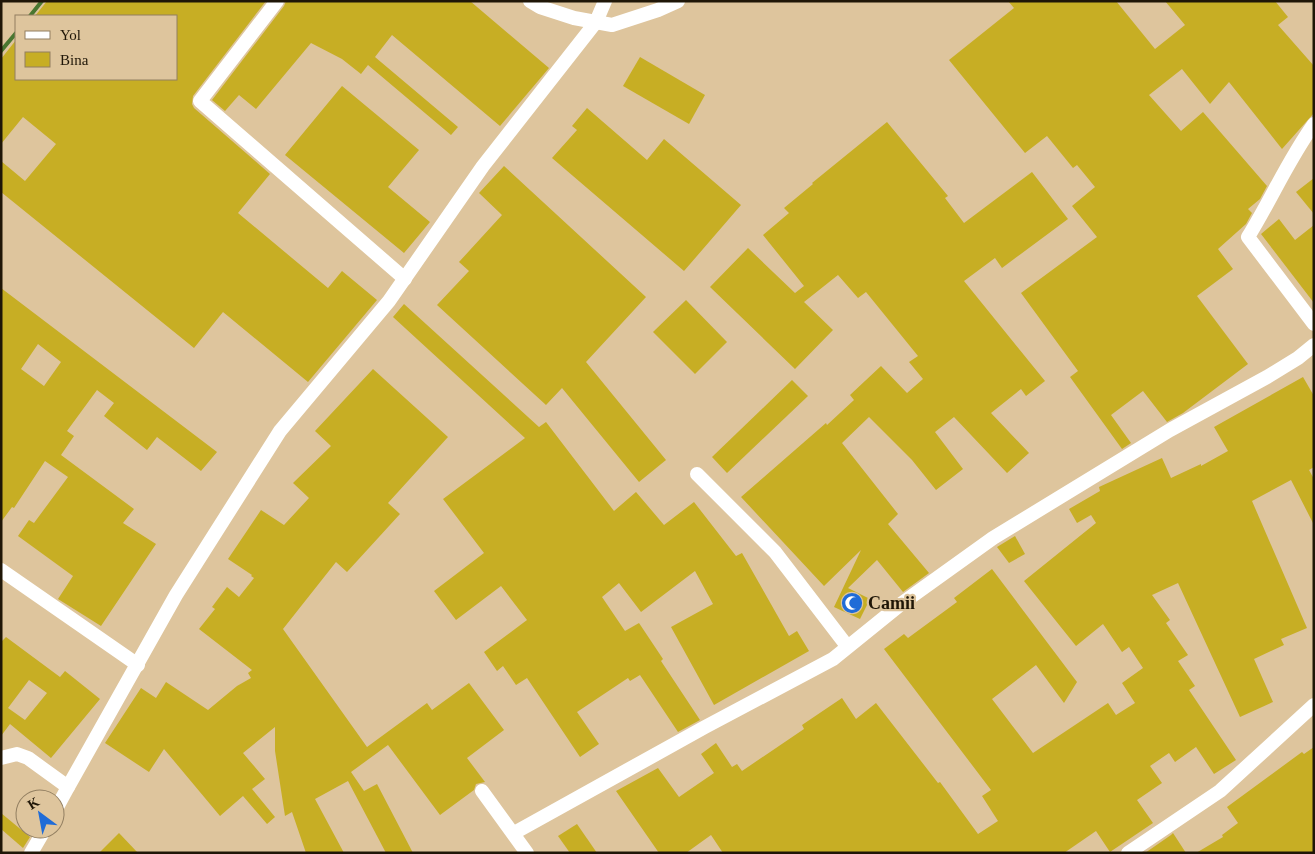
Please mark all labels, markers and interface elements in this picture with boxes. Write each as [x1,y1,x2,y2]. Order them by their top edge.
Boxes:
legend [15,15,178,80]
text: Yol [60,27,81,43]
text: Bina [60,52,89,68]
mosque icon: Camii [840,591,864,615]
place label: Camii [868,593,915,613]
north arrow [15,789,65,839]
text: K [25,794,42,813]

